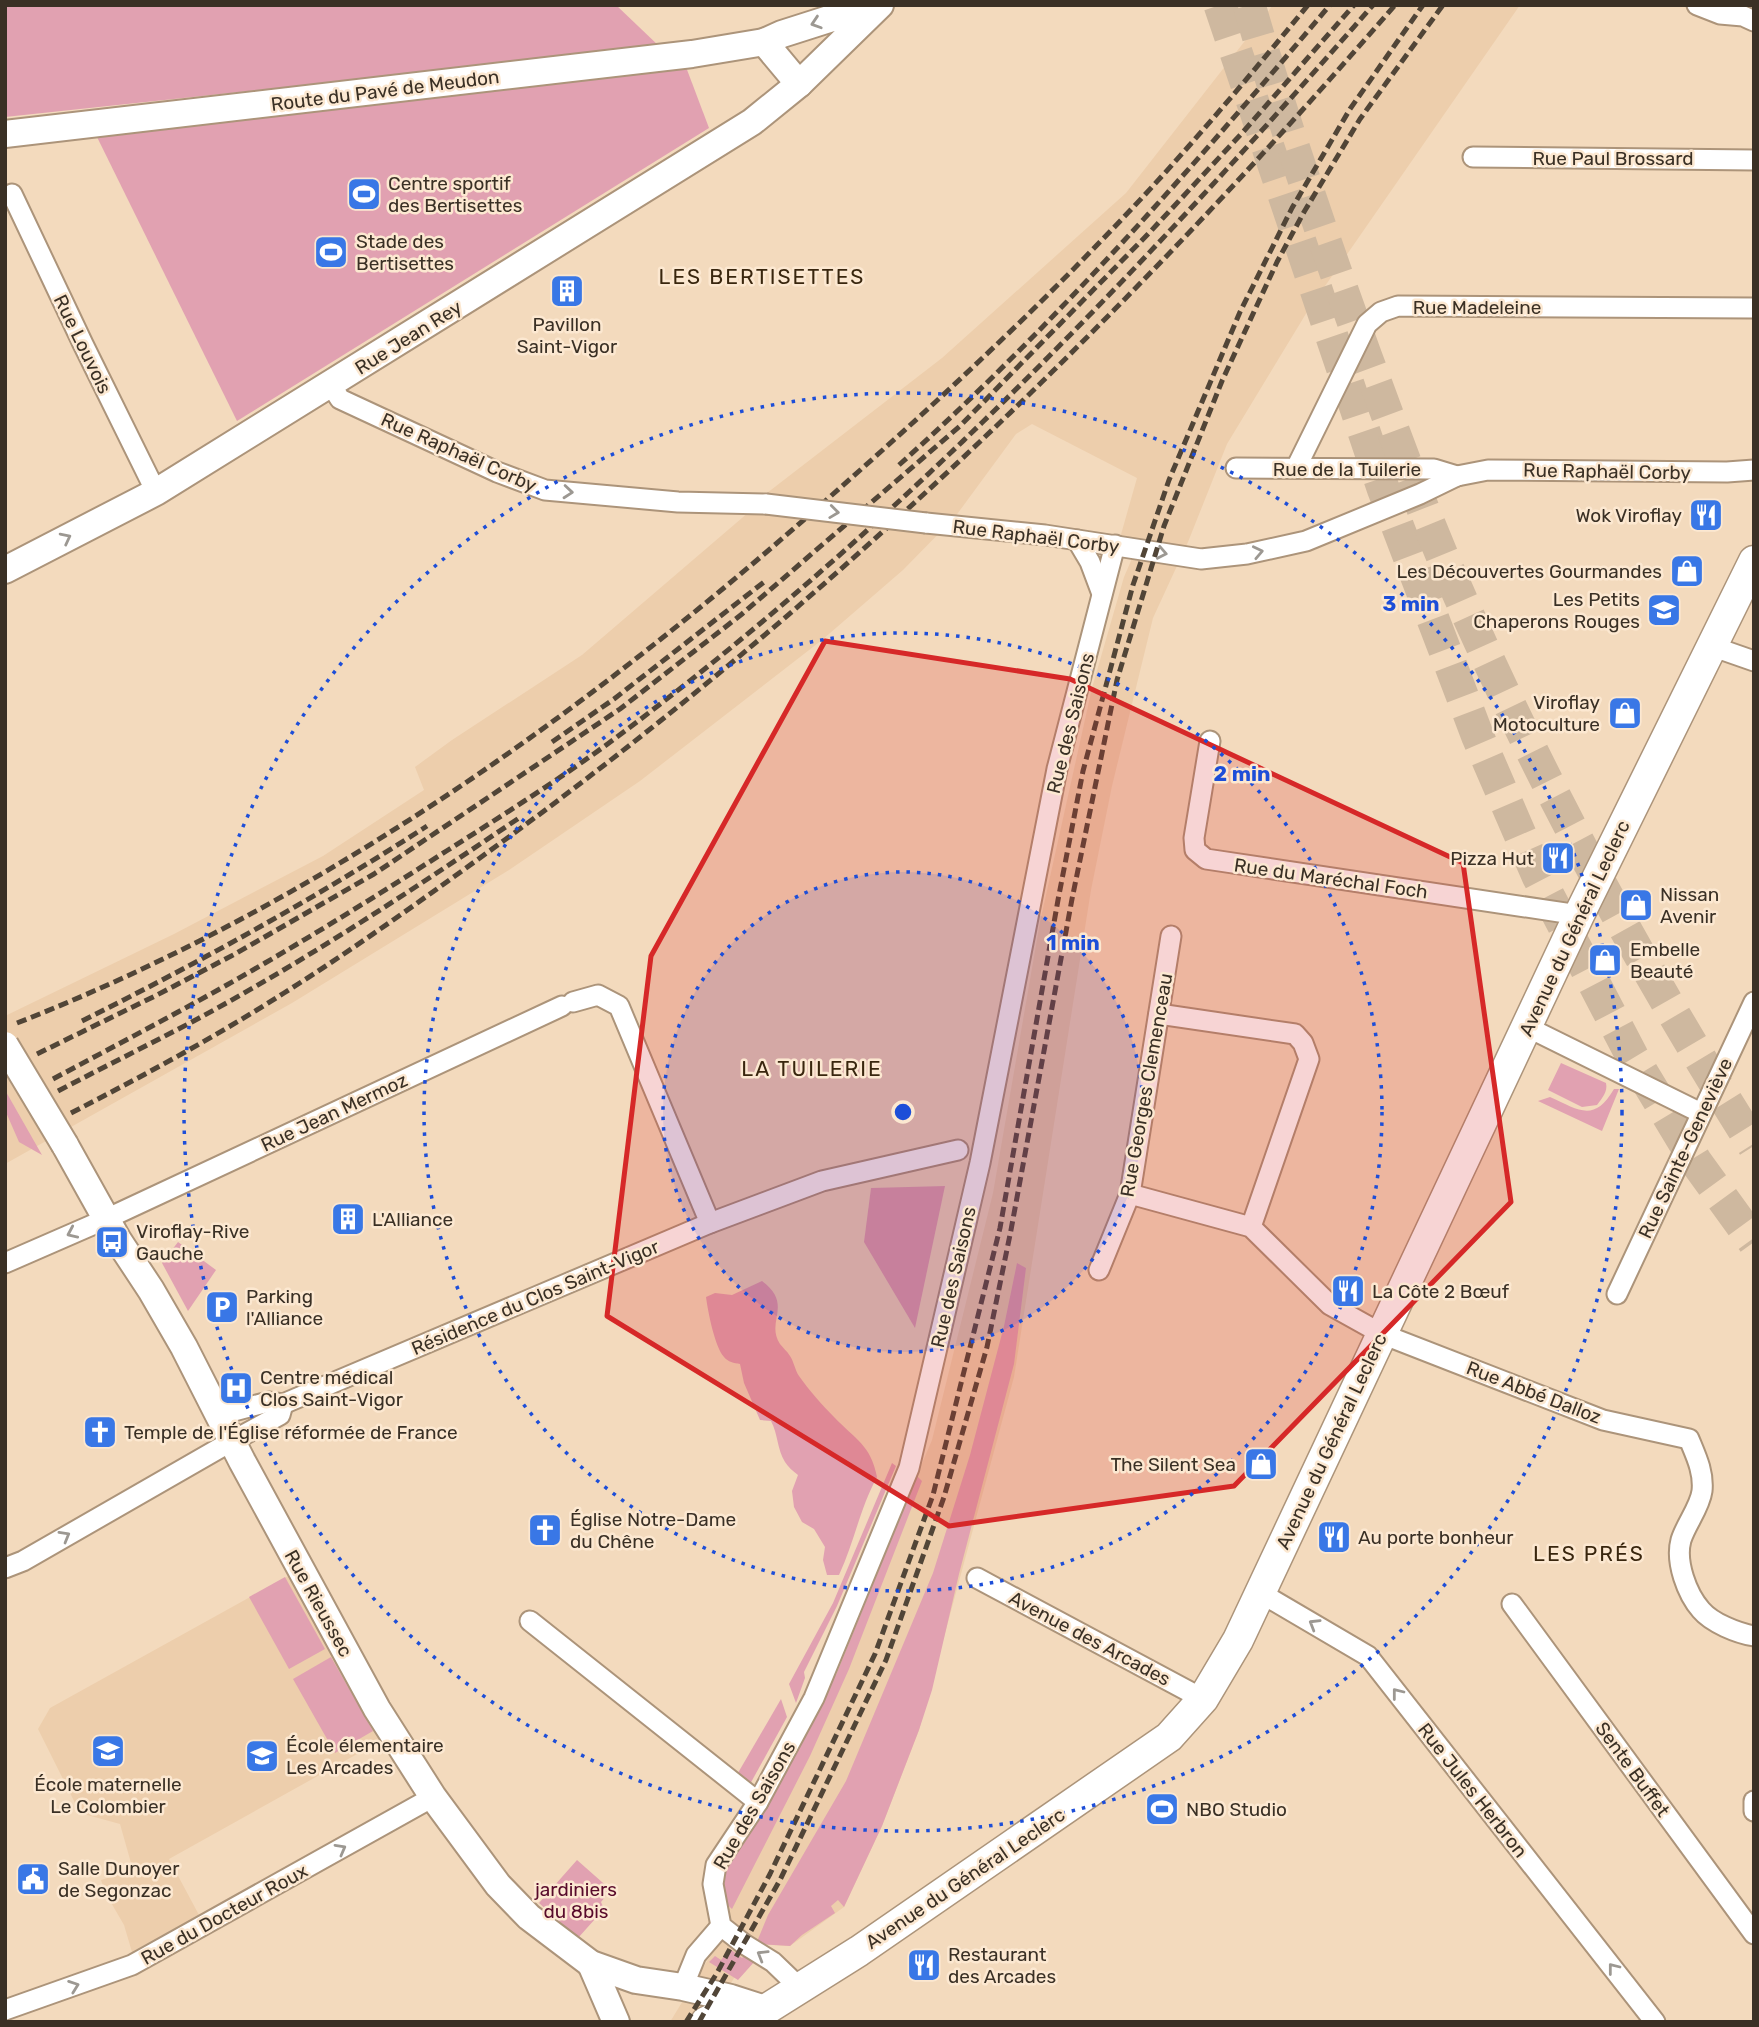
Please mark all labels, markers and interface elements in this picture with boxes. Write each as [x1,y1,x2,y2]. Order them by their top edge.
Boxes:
one-way arrow [811,15,823,29]
street label: Route du Pavé de Meudon [269,65,501,116]
street label: Rue Paul Brossard [1532,147,1694,170]
place label: Centre sportif des Bertisettes [388,172,522,217]
sports icon: Centre sportif des Bertisettes [345,175,383,213]
place label: Stade des Bertisettes [356,230,454,275]
sports icon: Stade des Bertisettes [312,233,350,271]
district label: LES BERTISETTES [659,264,865,289]
building icon: Pavillon Saint-Vigor [548,272,586,310]
street label: Rue Louvois [49,291,116,398]
street label: Rue Jean Rey [351,295,466,379]
street label: Rue Madeleine [1413,296,1541,319]
place label: Pavillon Saint-Vigor [517,313,618,358]
street label: Rue Raphaël Corby [378,408,540,497]
street label: Rue de la Tuilerie [1273,458,1421,481]
street label: Rue Raphaël Corby [1523,459,1691,484]
one-way arrow [563,484,574,499]
restaurant icon: Wok Viroflay [1687,496,1725,534]
one-way arrow [828,504,839,519]
place label: Wok Viroflay [1576,504,1682,527]
street label: Rue Raphaël Corby [951,515,1121,558]
one-way arrow [59,533,71,547]
one-way arrow [1156,545,1168,560]
one-way arrow [1252,546,1264,560]
shop icon: Les Découvertes Gourmandes [1668,552,1706,590]
place label: Les Découvertes Gourmandes [1396,560,1662,583]
place label: Les Petits Chaperons Rouges [1473,588,1640,633]
text: 3 min [1382,591,1440,616]
school or university icon: Les Petits Chaperons Rouges [1645,591,1683,629]
street label: Rue des Saisons [1042,650,1099,796]
place label: Viroflay Motoculture [1493,691,1600,736]
shop icon: Viroflay Motoculture [1606,694,1644,732]
text: 2 min [1214,761,1270,786]
street label: Avenue du Général Leclerc [1514,817,1635,1040]
restaurant icon: Pizza Hut [1539,839,1577,877]
place label: Pizza Hut [1450,847,1535,870]
street label: Rue du Maréchal Foch [1233,854,1429,903]
place label: Nissan Avenir [1660,883,1719,928]
shop icon: Nissan Avenir [1617,886,1655,924]
text: 1 min [1046,930,1100,955]
place label: Embelle Beauté [1630,938,1700,983]
shop icon: Embelle Beauté [1586,941,1624,979]
street label: Rue Georges Clemenceau [1115,971,1178,1199]
street label: Rue Sainte-Geneviève [1634,1054,1737,1242]
district label: LA TUILERIE [741,1056,883,1081]
street label: Rue Jean Mermoz [257,1068,411,1156]
centre of rings [891,1100,915,1124]
building icon: L'Alliance [329,1200,367,1238]
street label: Rue des Saisons [926,1204,981,1350]
place label: L'Alliance [372,1208,453,1231]
place label: Viroflay-Rive Gauche [136,1220,249,1265]
bus stop icon: Viroflay-Rive Gauche [93,1223,131,1261]
one-way arrow [67,1225,79,1239]
street label: Résidence du Clos Saint-Vigor [408,1234,663,1360]
restaurant icon: La Côte 2 Bœuf [1329,1272,1367,1310]
place label: La Côte 2 Bœuf [1372,1280,1510,1303]
place label: Parking l'Alliance [246,1285,323,1330]
parking icon: Parking l'Alliance [203,1288,241,1326]
street label: Avenue du Général Leclerc [1271,1330,1392,1553]
street label: Rue Abbé Dalloz [1463,1356,1605,1429]
place label: Centre médical Clos Saint-Vigor [260,1366,404,1411]
hospital icon: Centre médical Clos Saint-Vigor [217,1369,255,1407]
church icon: Temple de l'Église réformée de France [81,1413,119,1451]
place label: Temple de l'Église réformée de France [124,1421,458,1444]
shop icon: The Silent Sea [1242,1445,1280,1483]
place label: The Silent Sea [1110,1453,1236,1476]
place label: Église Notre-Dame du Chêne [570,1508,736,1553]
church icon: Église Notre-Dame du Chêne [526,1511,564,1549]
restaurant icon: Au porte bonheur [1315,1518,1353,1556]
place label: Au porte bonheur [1358,1526,1514,1549]
one-way arrow [58,1531,71,1544]
district label: LES PRÉS [1533,1541,1645,1566]
street label: Rue Rieussec [280,1546,357,1661]
street label: Avenue des Arcades [1005,1586,1174,1691]
one-way arrow [1308,1619,1321,1632]
one-way arrow [1392,1688,1405,1701]
street label: Sente Buffet [1590,1717,1675,1822]
street label: Rue Jules Herbron [1413,1718,1532,1862]
school or university icon: École maternelle Le Colombier [89,1732,127,1770]
place label: École élementaire Les Arcades [286,1734,444,1779]
school or university icon: École élementaire Les Arcades [243,1737,281,1775]
street label: Rue des Saisons [708,1737,800,1873]
place label: École maternelle Le Colombier [34,1773,182,1818]
sports icon: NBO Studio [1143,1790,1181,1828]
place label: NBO Studio [1186,1798,1287,1821]
street label: Avenue du Général Leclerc [861,1803,1069,1954]
one-way arrow [334,1844,347,1857]
place label: Salle Dunoyer de Segonzac [58,1857,180,1902]
street label: Rue du Docteur Roux [137,1859,312,1970]
public building icon: Salle Dunoyer de Segonzac [14,1860,52,1898]
park label: jardiniers du 8bis [534,1878,617,1923]
place label: Restaurant des Arcades [948,1943,1056,1988]
restaurant icon: Restaurant des Arcades [905,1946,943,1984]
one-way arrow [756,1951,769,1964]
one-way arrow [1609,1964,1622,1976]
one-way arrow [67,1980,79,1994]

